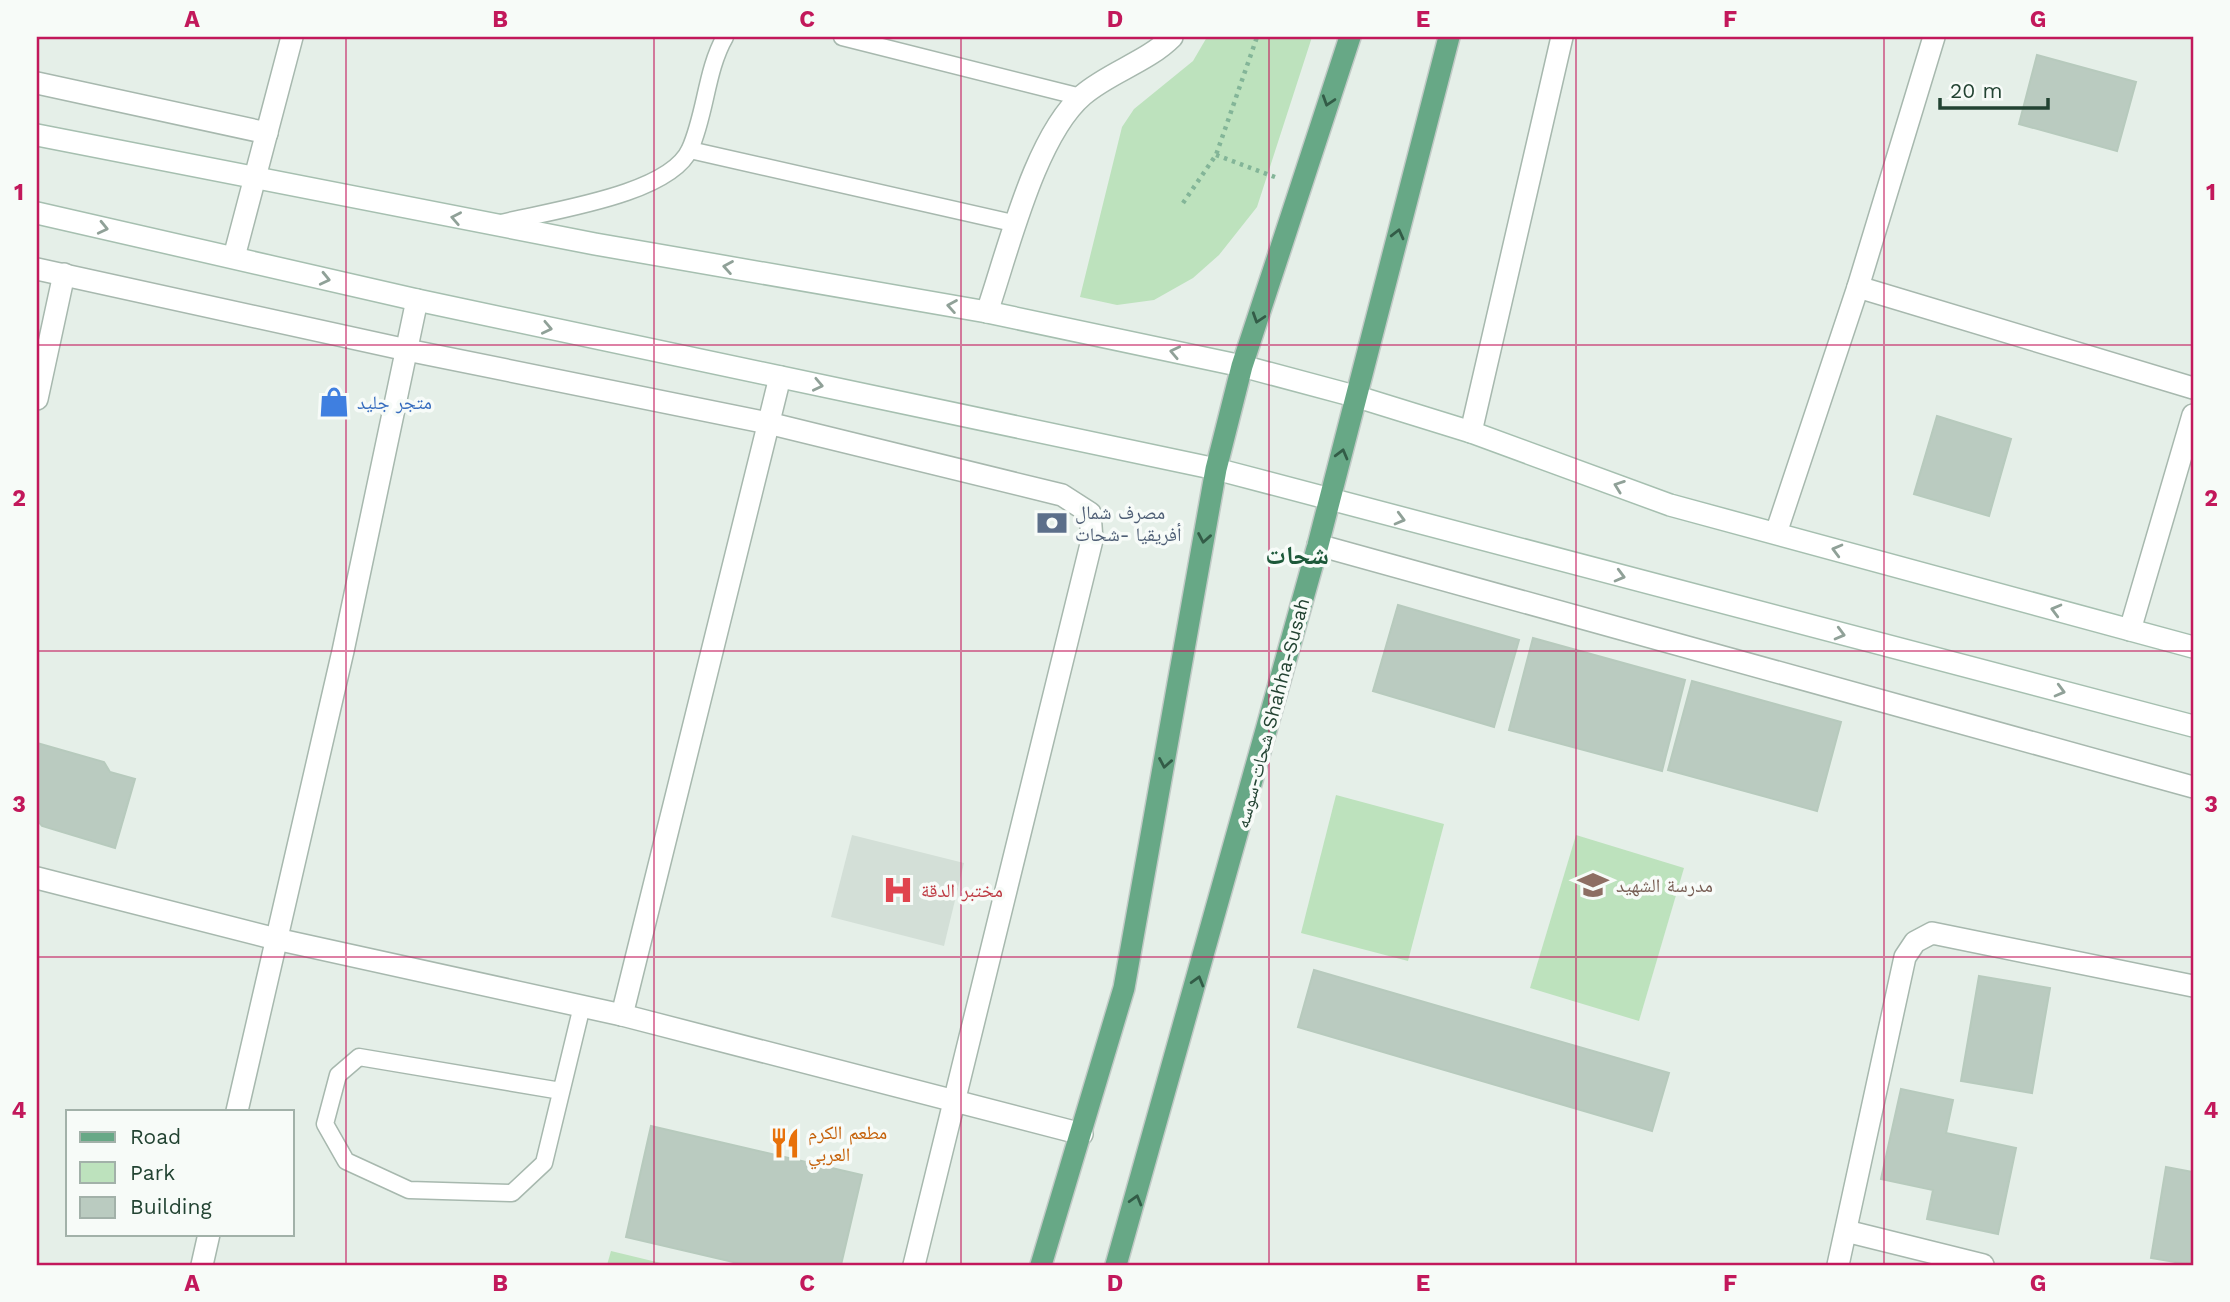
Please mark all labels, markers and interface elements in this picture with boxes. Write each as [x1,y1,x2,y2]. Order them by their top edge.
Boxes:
text: A [184,6,200,33]
text: B [492,6,508,33]
text: C [799,6,815,33]
text: D [1107,6,1123,33]
text: E [1416,6,1430,33]
text: F [1723,6,1737,33]
text: G [2030,6,2046,33]
scale bar [1940,66,2048,110]
text: 20 m [1950,78,2002,103]
one-way arrow [1322,95,1336,107]
text: 1 [14,179,24,206]
text: 1 [2206,179,2216,206]
one-way arrow [450,211,462,226]
one-way arrow [97,220,109,235]
one-way arrow [1390,228,1405,240]
one-way arrow [722,260,734,275]
one-way arrow [319,270,331,285]
one-way arrow [946,299,958,314]
one-way arrow [1251,311,1266,323]
one-way arrow [541,319,553,334]
one-way arrow [1169,346,1181,361]
one-way arrow [812,377,824,391]
shop icon: متجر جليد [317,385,351,419]
place label: متجر جليد [357,391,432,414]
one-way arrow [1334,449,1348,461]
one-way arrow [1613,480,1625,494]
text: 2 [12,485,26,512]
text: 2 [2204,485,2218,512]
place label: مصرف شمال أفريقيا -شحات [1075,501,1182,546]
bank icon: مصرف شمال أفريقيا -شحات [1035,506,1069,540]
one-way arrow [1394,510,1406,525]
one-way arrow [1197,533,1212,544]
district label: شحات [1265,540,1329,570]
one-way arrow [1831,544,1843,558]
one-way arrow [1614,568,1626,582]
street label: شحات-سوسه Shahha-Susah [1231,595,1314,831]
one-way arrow [2051,603,2063,618]
one-way arrow [1834,626,1846,640]
one-way arrow [2054,683,2066,697]
one-way arrow [1158,757,1173,769]
text: 3 [12,791,26,818]
text: 3 [2204,791,2218,818]
school or university icon: مدرسة الشهيد [1576,868,1610,902]
hospital icon: مختبر الدقة [881,873,915,907]
place label: مدرسة الشهيد [1616,874,1713,897]
place label: مختبر الدقة [921,879,1003,902]
one-way arrow [1190,975,1204,987]
text: 4 [12,1097,27,1124]
text: 4 [2204,1097,2219,1124]
legend [66,1110,294,1236]
place label: مطعم الكرم العربي [808,1121,887,1170]
text: Road [130,1124,181,1149]
restaurant icon: مطعم الكرم العربي [768,1126,802,1160]
text: Park [130,1160,175,1185]
text: Building [130,1194,212,1219]
one-way arrow [1127,1194,1142,1206]
text: A [184,1270,200,1297]
text: B [492,1270,508,1297]
text: C [799,1270,815,1297]
text: D [1107,1270,1123,1297]
text: E [1416,1270,1430,1297]
text: F [1723,1270,1737,1297]
text: G [2030,1270,2046,1297]

